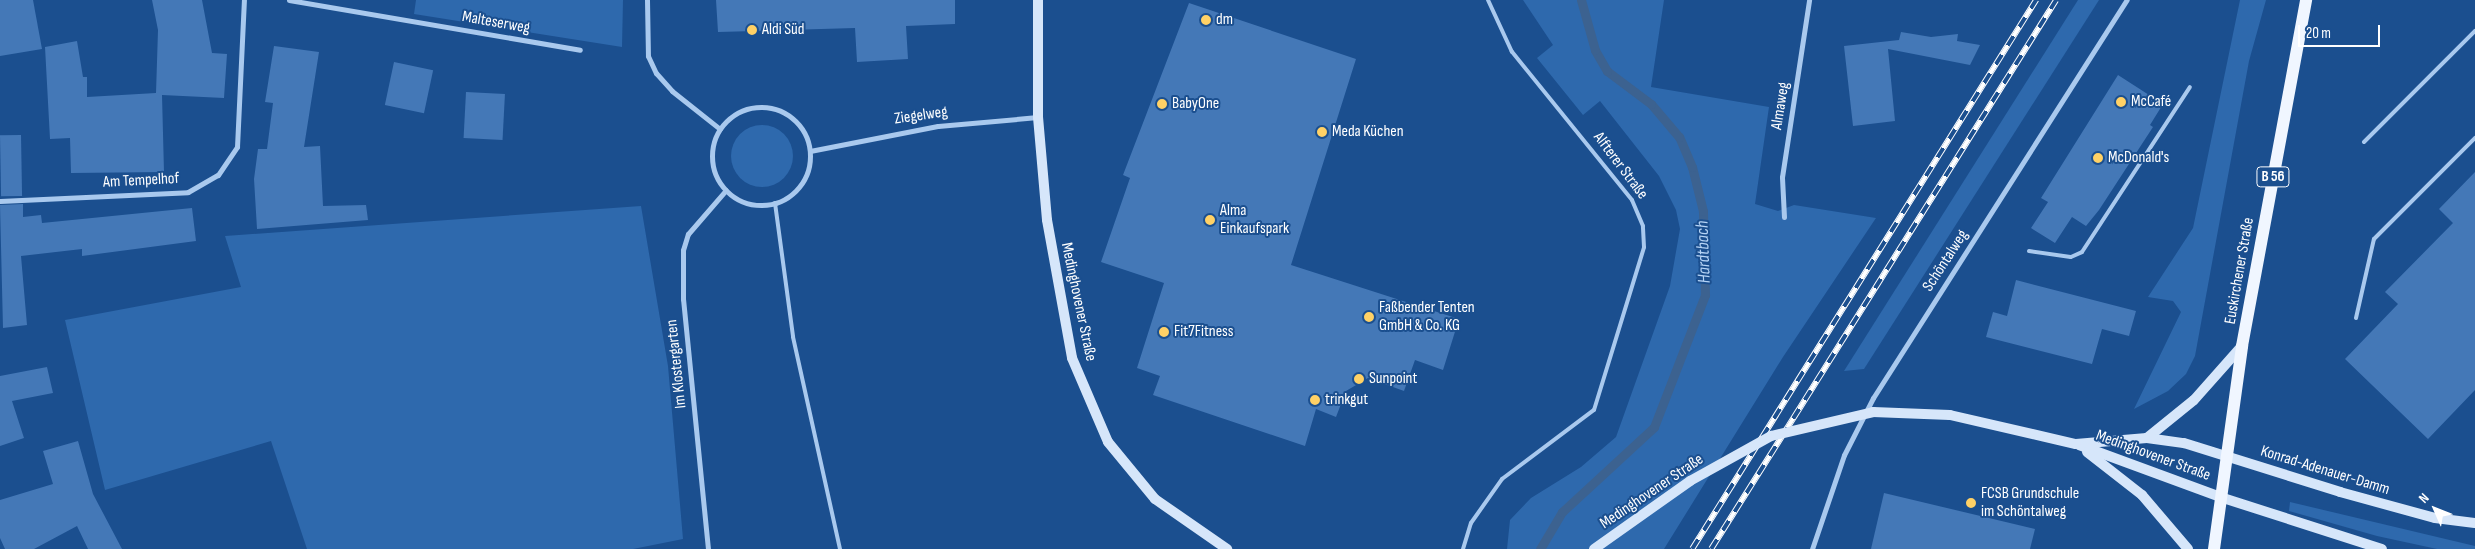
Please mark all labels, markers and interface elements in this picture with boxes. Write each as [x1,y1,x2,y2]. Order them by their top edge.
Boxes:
street label: Malteserweg [461,8,531,38]
place label: dm [1216,10,1233,30]
marker: dm [1200,14,1212,26]
scale bar [2300,15,2382,47]
place label: Aldi Süd [762,20,804,40]
marker: Aldi Süd [746,24,758,36]
text: 20 m [2306,24,2331,43]
street label: Almaweg [1768,81,1794,131]
place label: McCafé [2131,92,2171,112]
place label: BabyOne [1172,94,1219,114]
marker: McCafé [2115,96,2127,108]
marker: BabyOne [1156,98,1168,110]
street label: Ziegelweg [893,103,949,129]
place label: Meda Küchen [1332,122,1404,142]
marker: Meda Küchen [1316,126,1328,138]
street label: Alfterer Straße [1589,129,1651,203]
place label: McDonald's [2108,148,2169,168]
marker: McDonald's [2092,152,2104,164]
road number: B 56 [2256,164,2290,190]
street label: Am Tempelhof [102,169,180,193]
place label: Alma Einkaufspark [1220,201,1289,239]
marker: Alma Einkaufspark [1204,214,1216,226]
street label: Euskirchener Straße [2221,216,2259,326]
water label: Hardtbach [1692,220,1716,284]
street label: Schöntalweg [1919,227,1973,295]
street label: Medinghovener Straße [1056,241,1100,363]
place label: Faßbender Tenten GmbH & Co. KG [1379,298,1475,336]
marker: Faßbender Tenten GmbH & Co. KG [1363,311,1375,323]
street label: Im Klostergarten [663,319,691,409]
place label: Fit7Fitness [1174,322,1233,342]
marker: Fit7Fitness [1158,326,1170,338]
place label: Sunpoint [1369,369,1417,389]
marker: Sunpoint [1353,373,1365,385]
place label: trinkgut [1325,390,1368,410]
marker: trinkgut [1309,394,1321,406]
street label: Medinghovener Straße [2093,426,2213,486]
street label: Konrad-Adenauer-Damm [2258,442,2392,500]
street label: Medinghovener Straße [1597,450,1707,534]
place label: FCSB Grundschule im Schöntalweg [1981,484,2079,522]
north arrow [2410,484,2460,534]
text: N [2415,490,2433,507]
marker: FCSB Grundschule im Schöntalweg [1965,497,1977,509]

